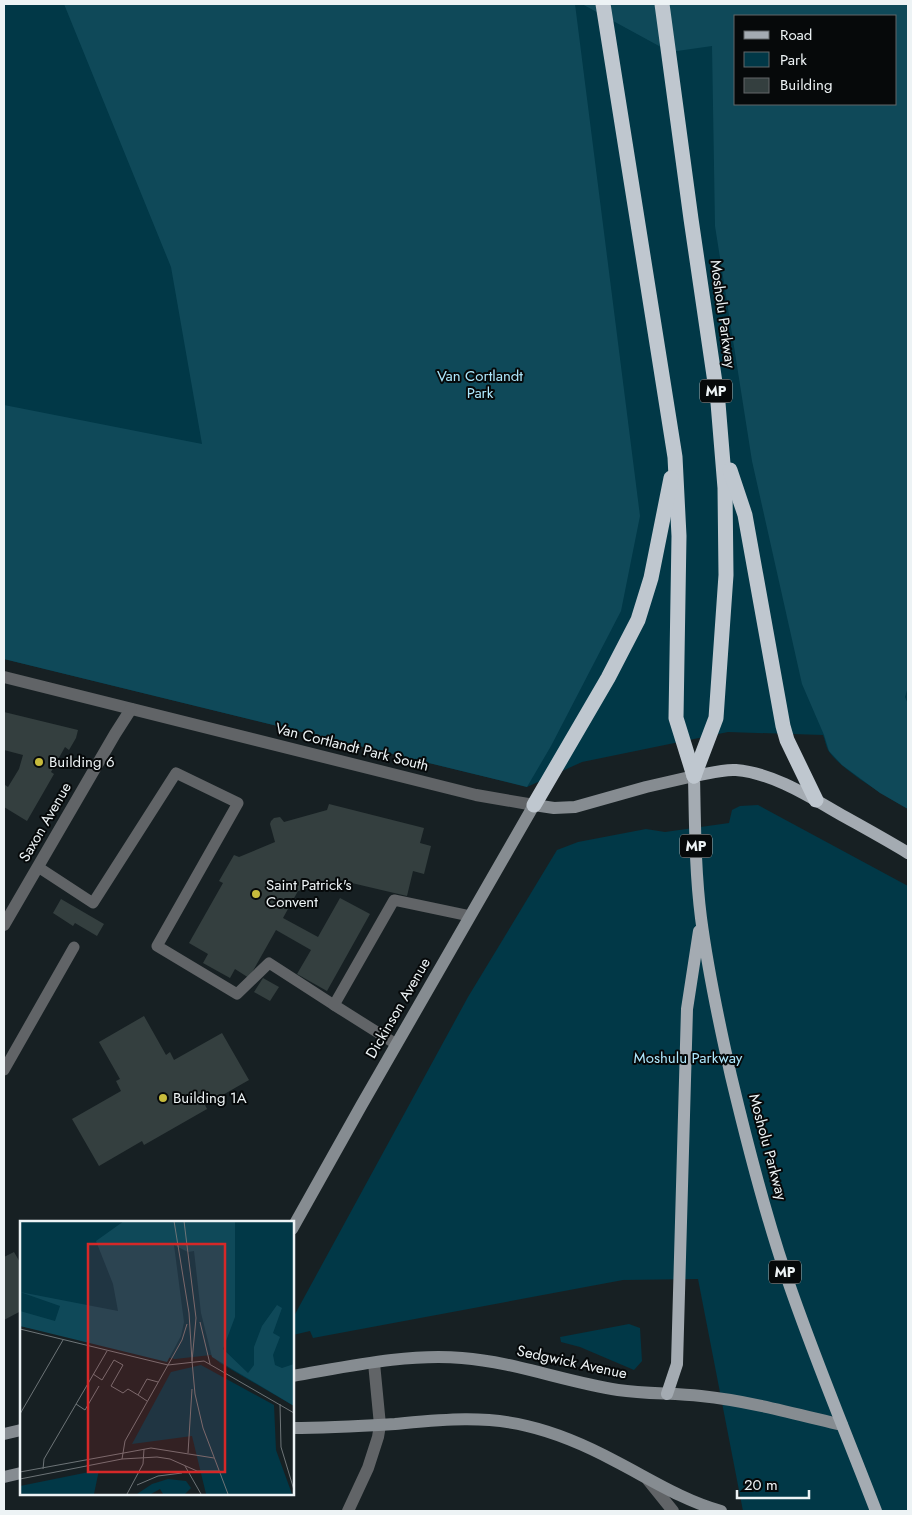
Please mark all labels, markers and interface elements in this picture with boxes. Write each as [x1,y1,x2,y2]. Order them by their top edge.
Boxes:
legend [734,15,897,105]
text: Road [780,24,812,46]
text: Park [780,49,807,71]
text: Building [780,74,832,96]
street label: Mosholu Parkway [705,258,742,370]
park label: Van Cortlandt Park [437,365,523,404]
road number: MP [700,380,732,402]
street label: Van Cortlandt Park South [273,717,431,777]
place label: Building 6 [49,751,115,773]
marker: Building 6 [33,756,45,768]
street label: Saxon Avenue [13,778,77,866]
road number: MP [680,834,712,858]
place label: Saint Patrick's Convent [266,874,352,913]
marker: Saint Patrick's Convent [250,888,262,900]
street label: Dickinson Avenue [360,953,436,1062]
park label: Moshulu Parkway [634,1047,743,1069]
place label: Building 1A [173,1087,247,1109]
street label: Mosholu Parkway [743,1091,793,1203]
marker: Building 1A [157,1092,169,1104]
inset map [20,1221,294,1495]
road number: MP [769,1260,801,1284]
street label: Sedgwick Avenue [515,1340,629,1384]
scale bar [737,1468,810,1500]
text: 20 m [744,1474,778,1496]

